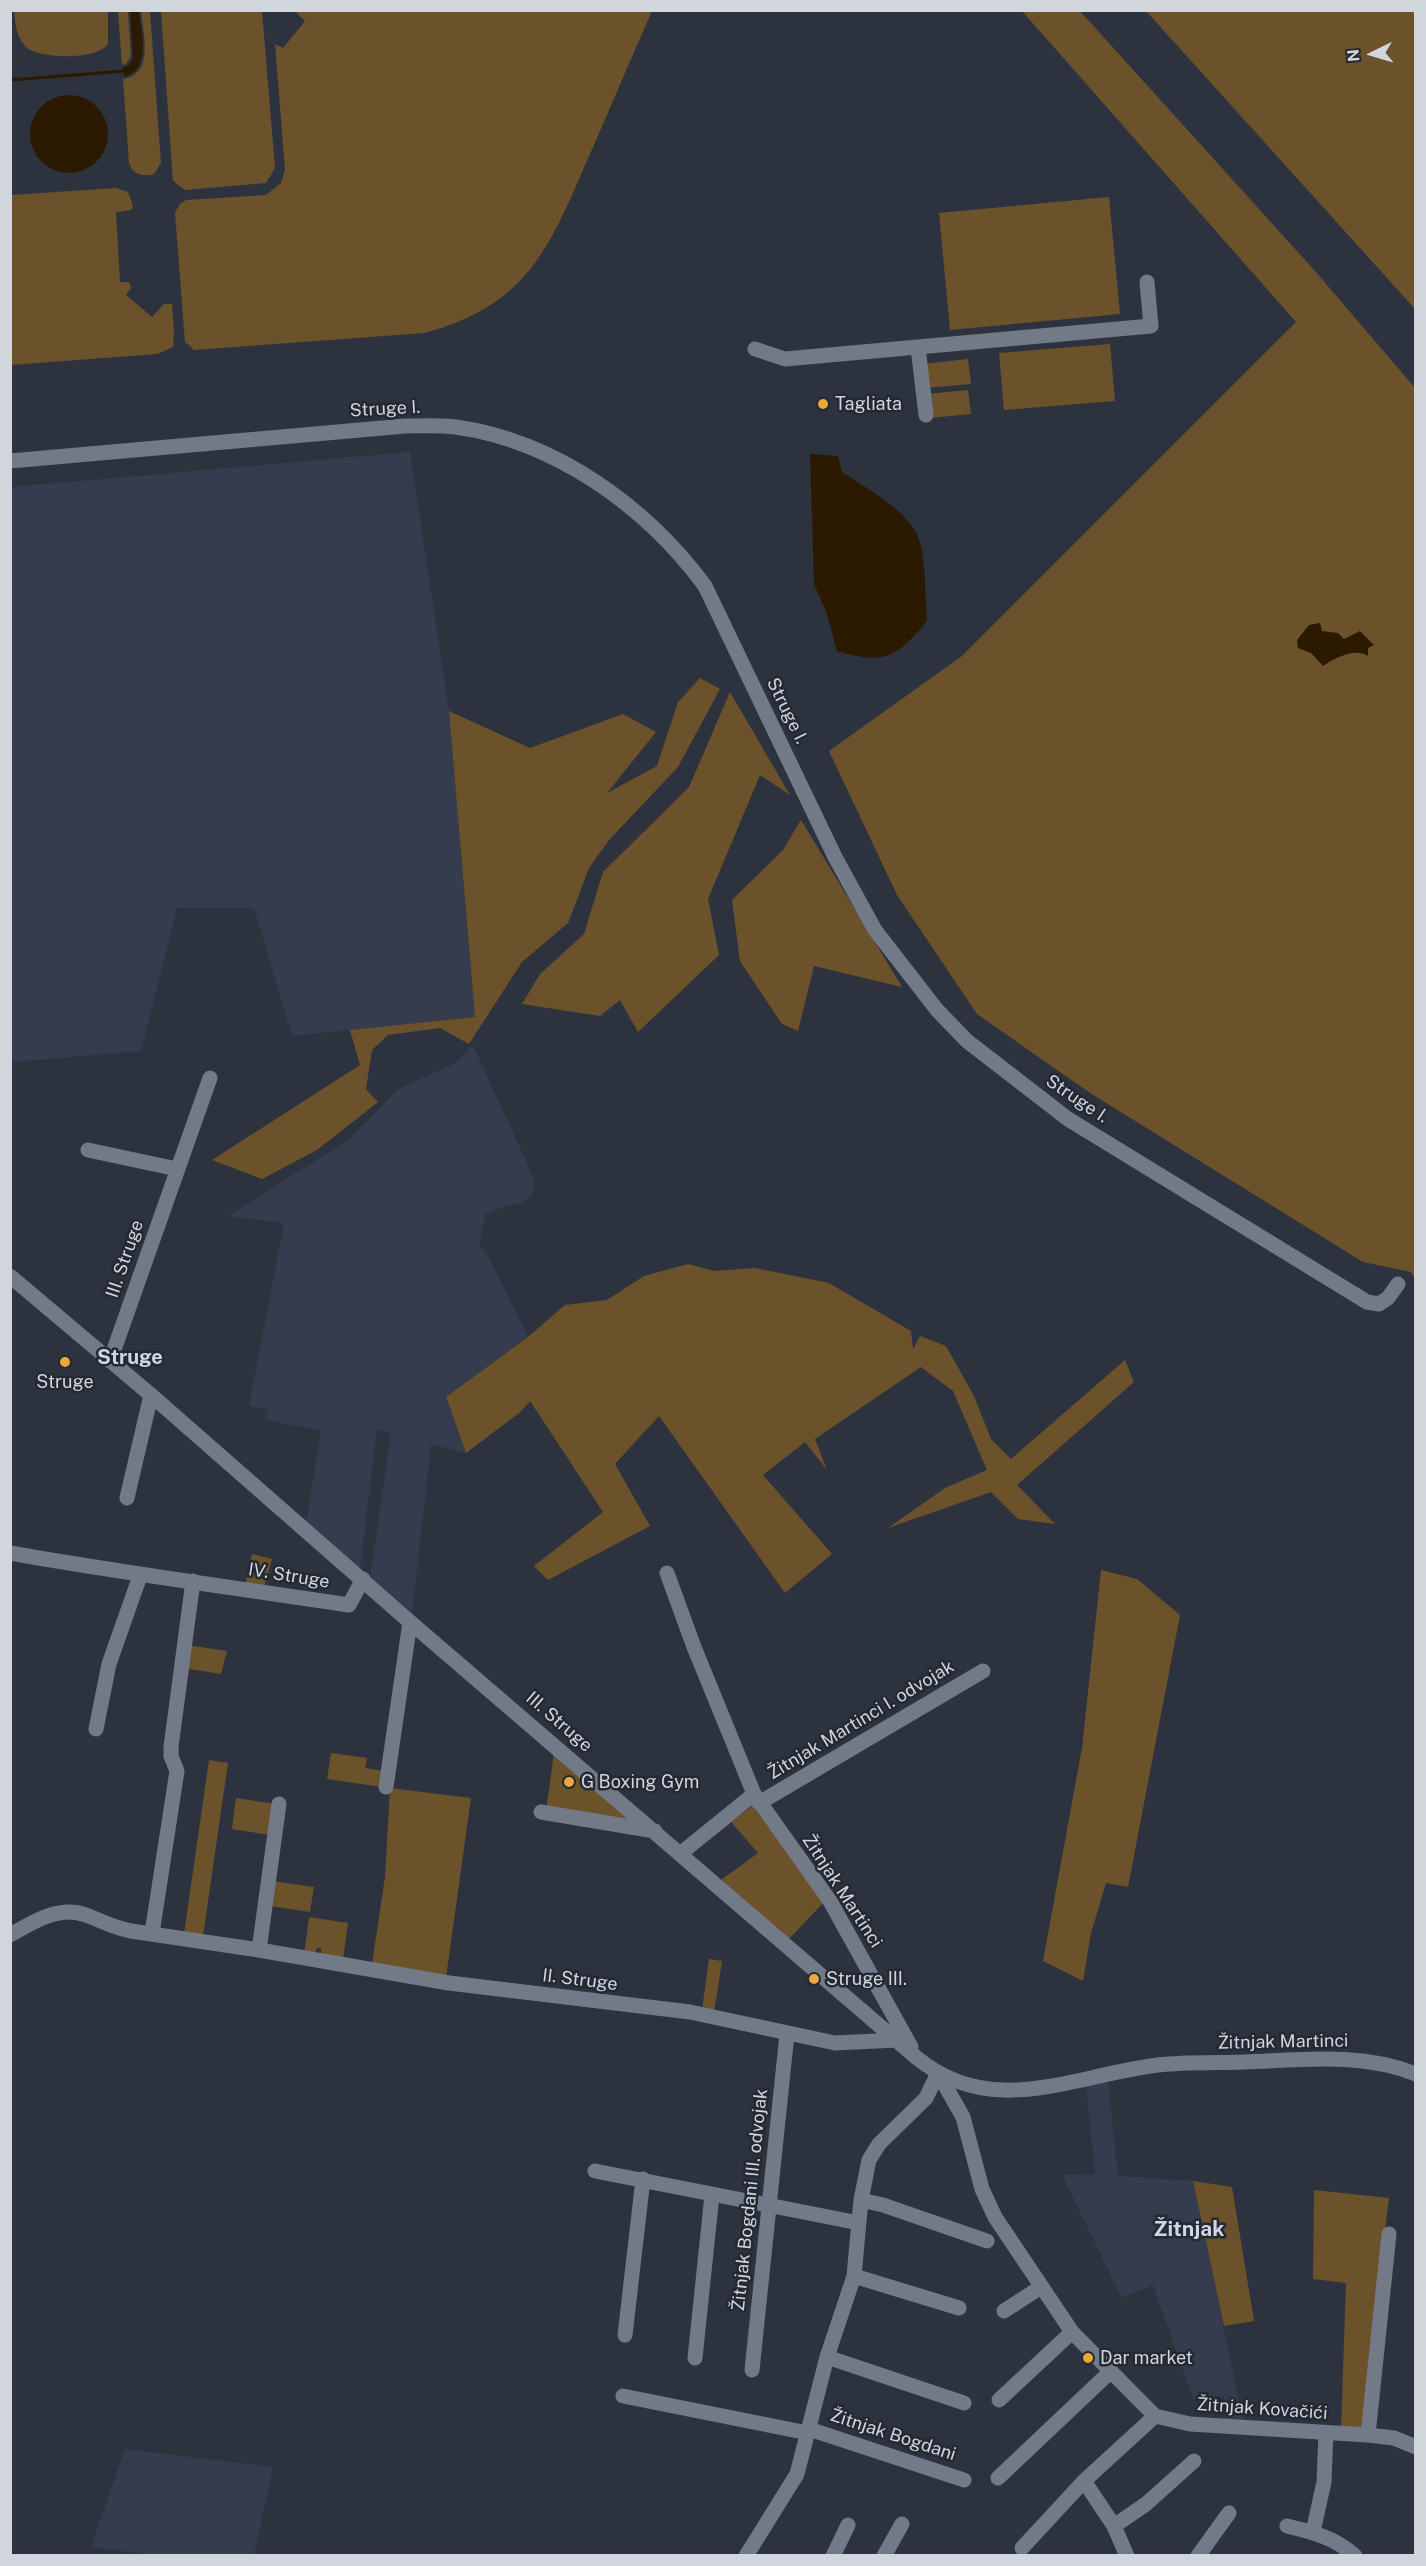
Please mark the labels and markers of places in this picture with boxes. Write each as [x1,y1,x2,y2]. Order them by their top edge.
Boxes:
place label: Tagliata [835,393,902,415]
marker: Tagliata [816,397,830,411]
marker: Struge [58,1355,72,1369]
place label: Struge [36,1371,94,1393]
place label: G Boxing Gym [581,1771,699,1793]
marker: G Boxing Gym [562,1775,576,1789]
place label: Struge III. [826,1968,907,1990]
marker: Struge III. [807,1972,821,1986]
place label: Dar market [1100,2347,1193,2369]
marker: Dar market [1081,2351,1095,2365]

